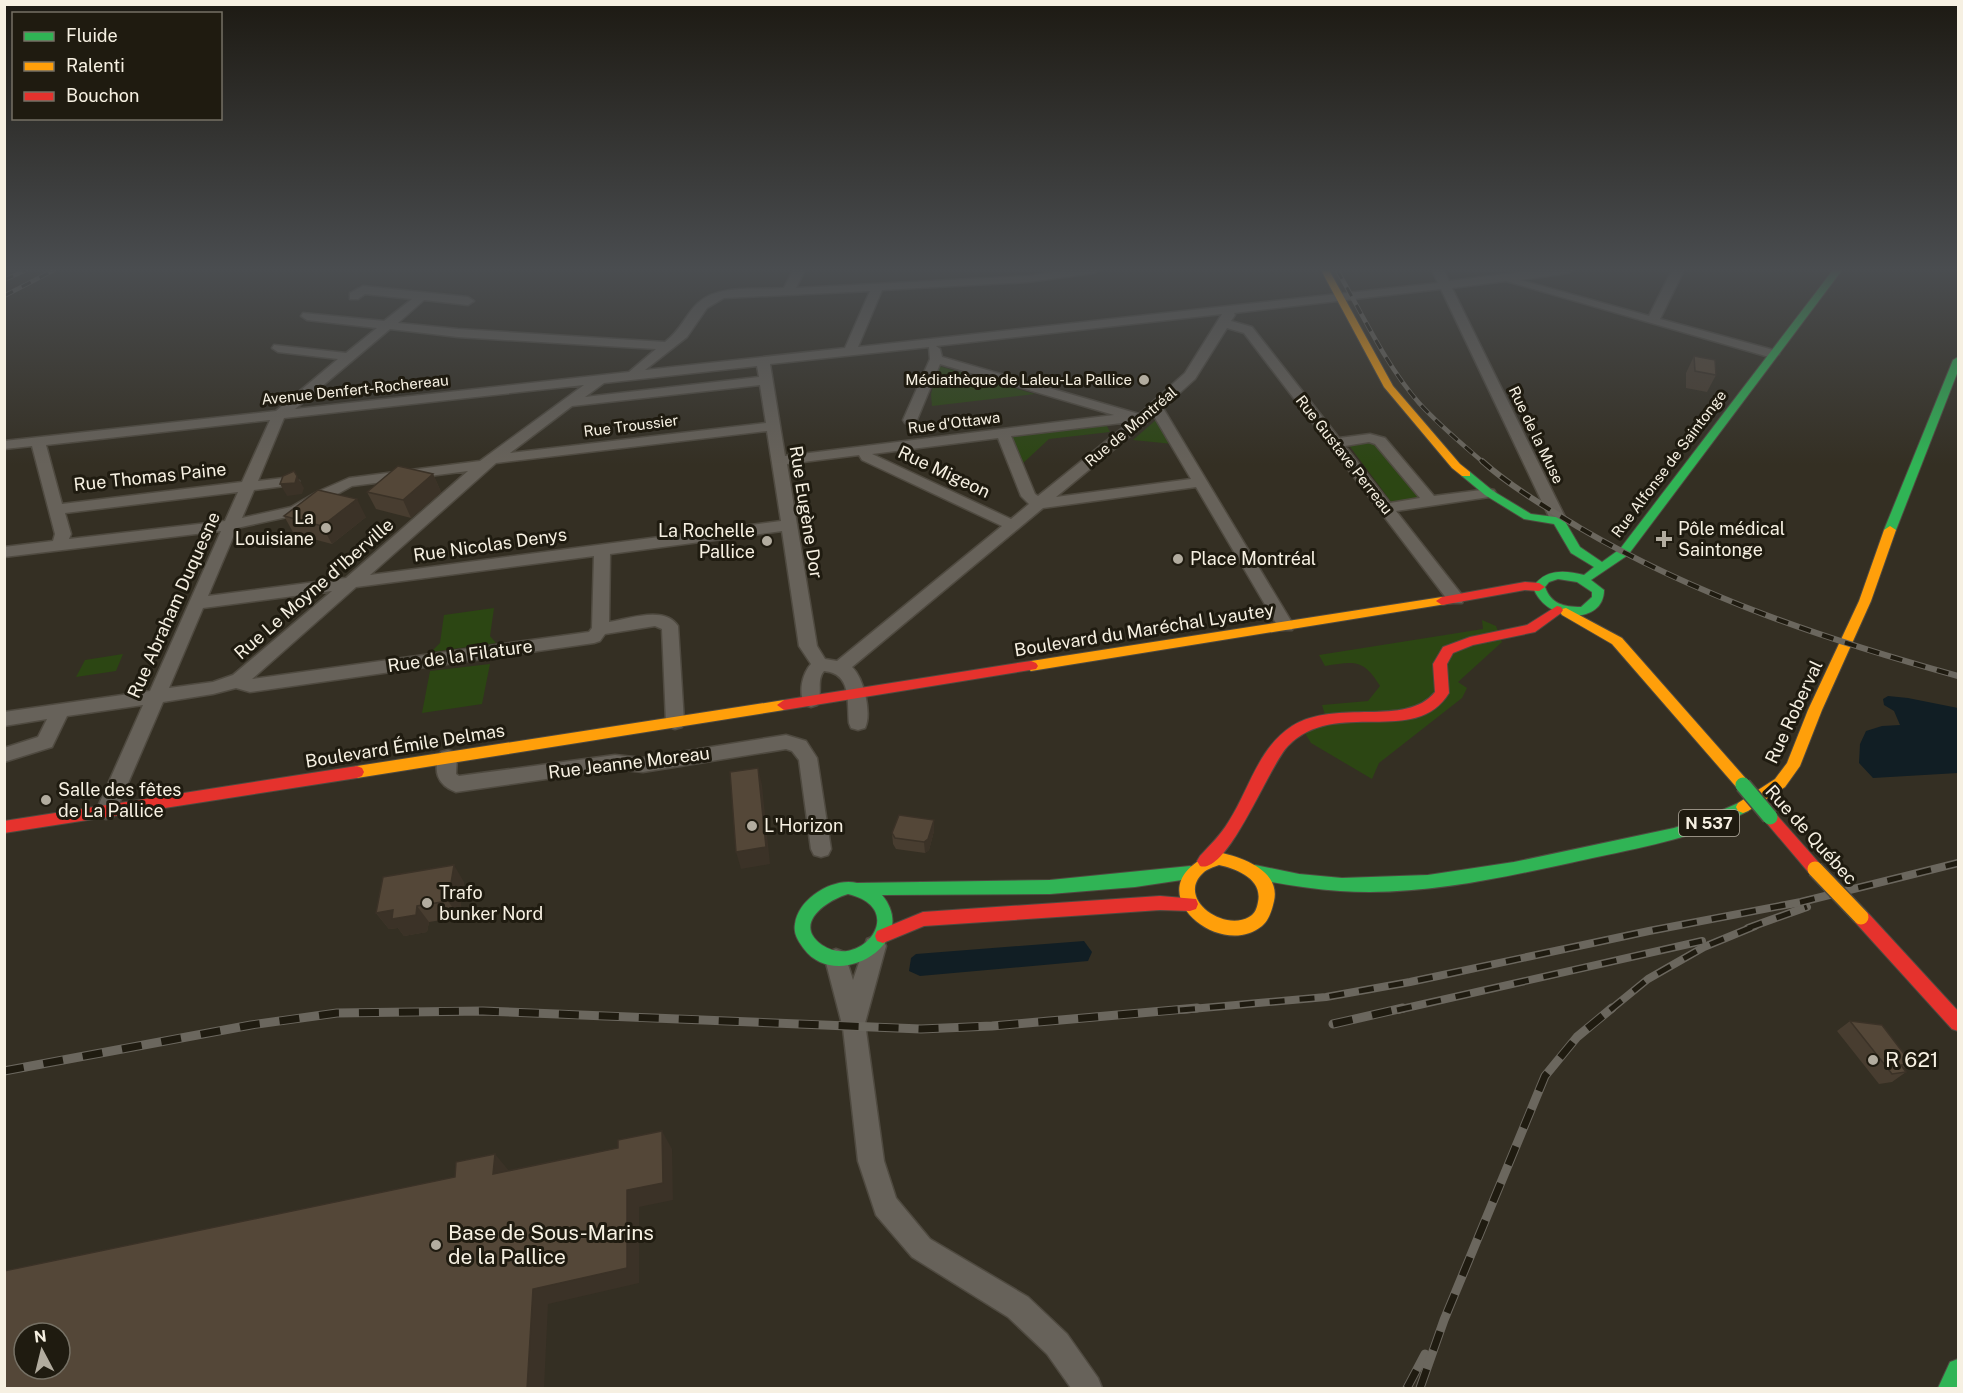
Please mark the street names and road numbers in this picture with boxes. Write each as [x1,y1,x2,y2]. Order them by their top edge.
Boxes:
street label: Avenue Denfert-Rochereau [260,371,449,408]
street label: Rue de Montréal [1081,383,1180,470]
street label: Rue de la Muse [1506,383,1567,486]
street label: Rue Alfonse de Saintonge [1608,387,1729,541]
street label: Rue Gustave Perreau [1293,392,1396,517]
street label: Rue d'Ottawa [907,408,1001,437]
street label: Rue Troussier [583,411,679,440]
street label: Rue Migeon [895,441,993,502]
street label: Rue Eugène Dor [786,444,827,580]
street label: Rue Thomas Paine [73,458,227,495]
street label: Rue Abraham Duquesne [123,509,224,701]
street label: Rue Le Moyne d'Iberville [230,514,398,663]
street label: Rue Nicolas Denys [412,523,568,566]
street label: Boulevard du Maréchal Lyautey [1013,599,1276,660]
street label: Rue de la Filature [386,635,534,676]
street label: Rue Roberval [1760,657,1827,767]
street label: Boulevard Émile Delmas [303,718,506,772]
street label: Rue Jeanne Moreau [547,742,711,783]
street label: Rue de Québec [1761,781,1862,889]
road number: N 537 [1679,810,1739,836]

